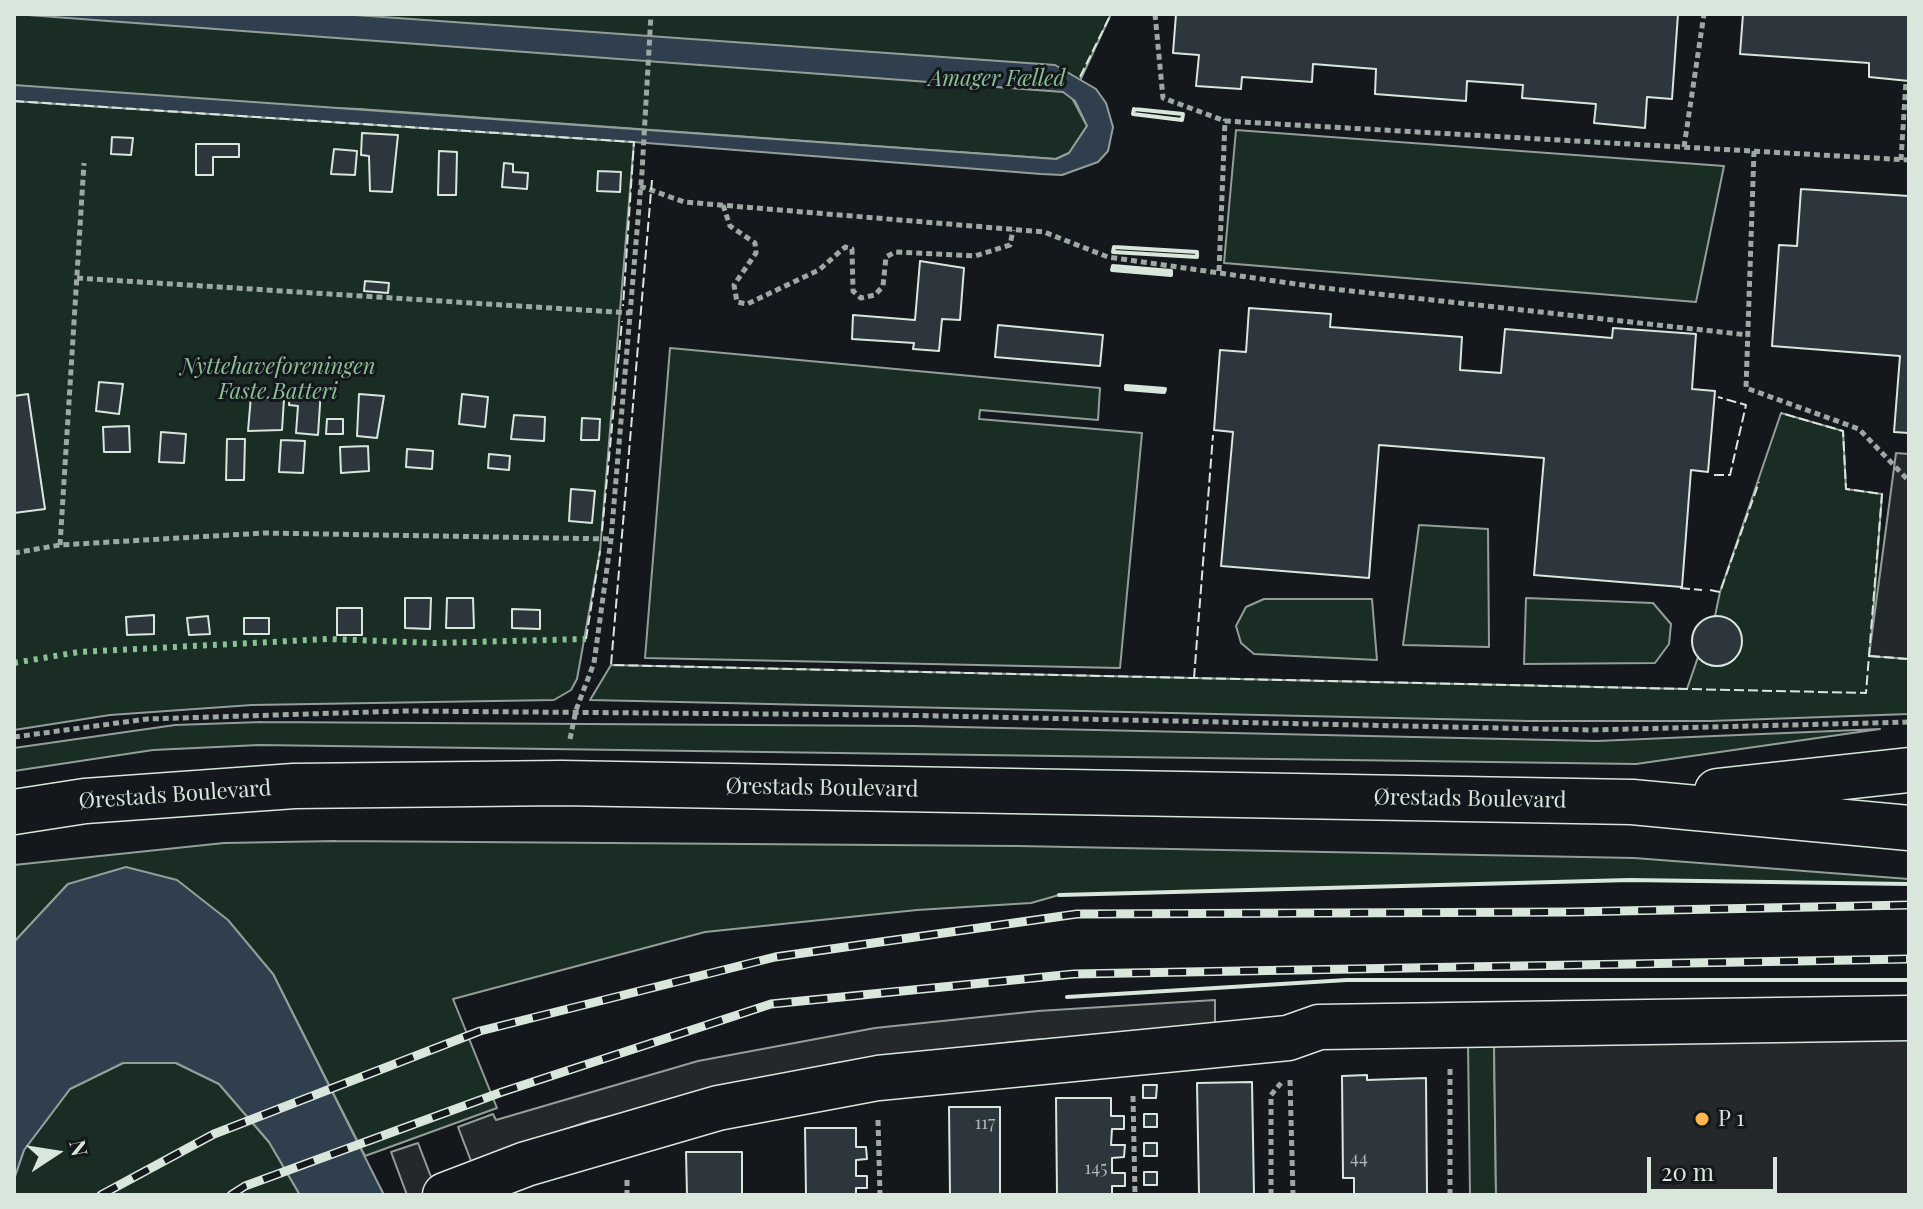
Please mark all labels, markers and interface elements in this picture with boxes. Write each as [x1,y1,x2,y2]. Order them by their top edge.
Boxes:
park label: Amager Fælled [929,66,1065,92]
park label: Nyttehaveforeningen Faste Batteri [181,354,375,406]
street label: Ørestads Boulevard [725,773,919,803]
street label: Ørestads Boulevard [78,775,272,815]
street label: Ørestads Boulevard [1373,784,1567,814]
place label: P 1 [1718,1106,1744,1132]
marker: P 1 [1693,1110,1711,1128]
house number: 117 [975,1112,995,1134]
north arrow [16,1113,96,1193]
text: N [63,1137,96,1159]
scale bar [1651,1141,1781,1191]
house number: 44 [1350,1147,1368,1169]
text: 20 m [1661,1155,1714,1187]
house number: 145 [1084,1157,1108,1179]

